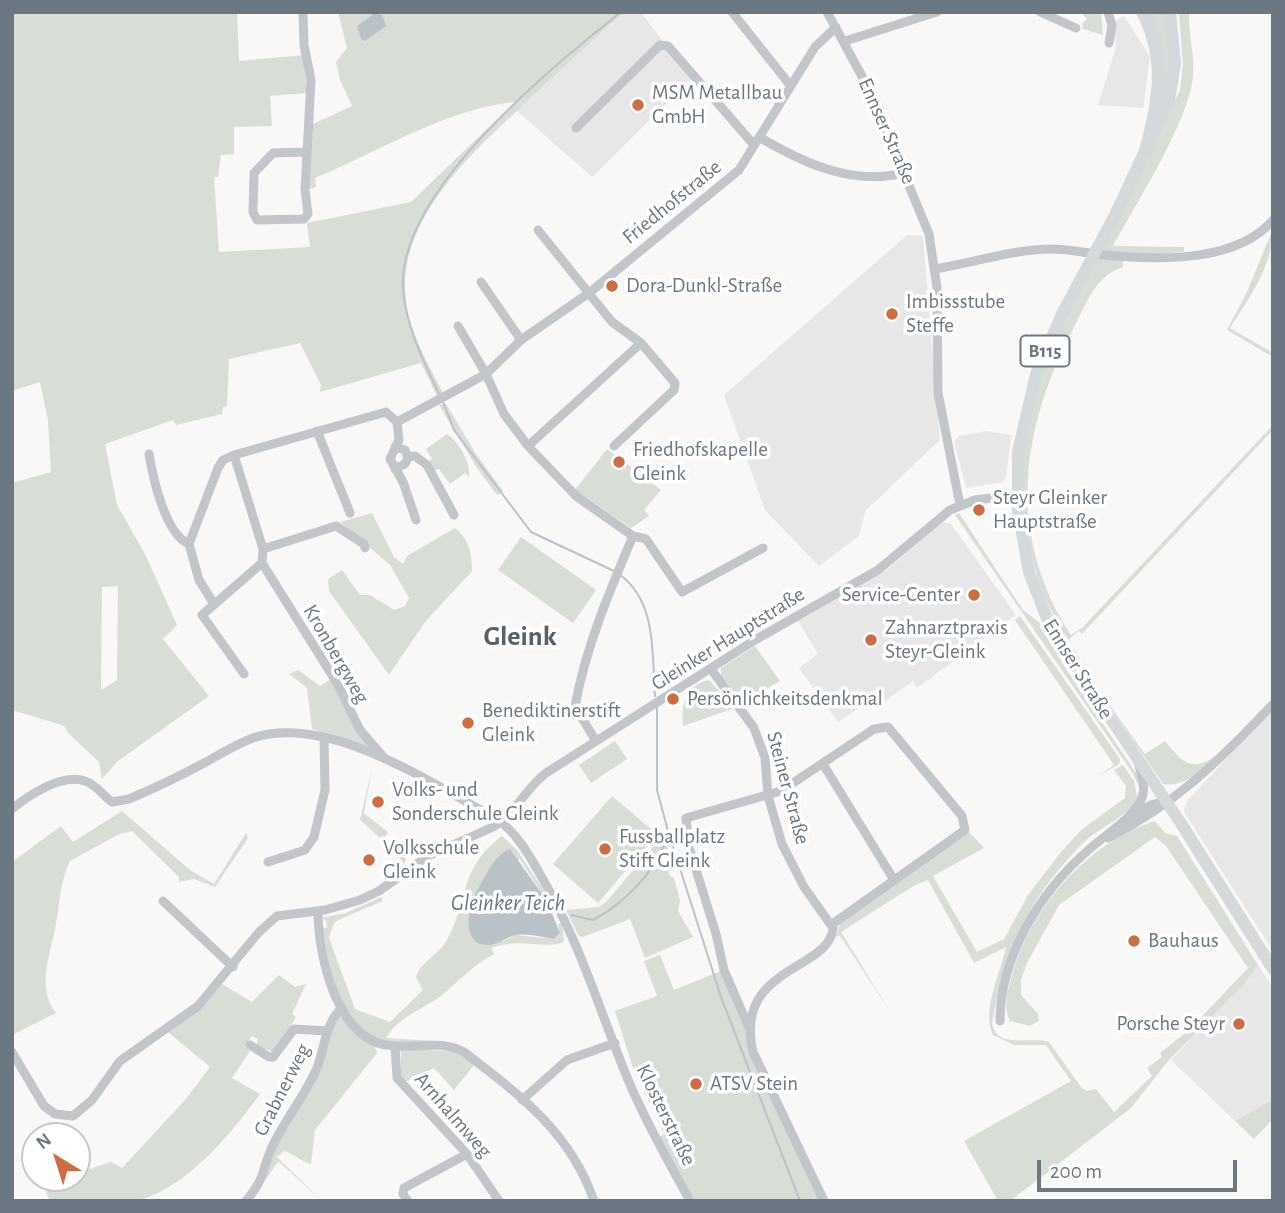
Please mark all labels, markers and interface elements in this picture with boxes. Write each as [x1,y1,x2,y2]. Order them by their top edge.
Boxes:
street label: Ennser Straße [852,74,922,188]
place label: MSM Metallbau GmbH [652,80,782,130]
marker: MSM Metallbau GmbH [630,97,646,113]
street label: Friedhofstraße [617,154,727,250]
place label: Dora-Dunkl-Straße [626,273,782,299]
marker: Dora-Dunkl-Straße [604,278,620,294]
place label: Imbissstube Steffe [906,289,1005,339]
marker: Imbissstube Steffe [884,306,900,322]
road number: B115 [1020,336,1070,366]
place label: Friedhofskapelle Gleink [633,437,768,487]
marker: Friedhofskapelle Gleink [611,454,627,470]
place label: Steyr Gleinker Hauptstraße [993,485,1107,535]
marker: Steyr Gleinker Hauptstraße [971,502,987,518]
street label: Gleinker Hauptstraße [647,582,809,696]
place label: Service-Center [842,582,960,608]
marker: Service-Center [966,587,982,603]
street label: Kronbergweg [298,600,374,708]
street label: Ennser Straße [1037,614,1119,724]
place label: Zahnarztpraxis Steyr-Gleink [885,615,1008,665]
district label: Gleink [483,620,557,654]
marker: Zahnarztpraxis Steyr-Gleink [863,632,879,648]
place label: Persönlichkeitsdenkmal [687,686,883,712]
marker: Persönlichkeitsdenkmal [665,691,681,707]
place label: Benediktinerstift Gleink [482,698,621,748]
marker: Benediktinerstift Gleink [460,715,476,731]
street label: Steiner Straße [761,729,815,847]
place label: Volks- und Sonderschule Gleink [392,777,558,827]
marker: Volks- und Sonderschule Gleink [370,794,386,810]
place label: Fussballplatz Stift Gleink [619,824,725,874]
place label: Volksschule Gleink [383,835,479,885]
marker: Fussballplatz Stift Gleink [597,841,613,857]
marker: Volksschule Gleink [361,852,377,868]
water label: Gleinker Teich [451,889,565,917]
place label: Bauhaus [1148,928,1219,954]
marker: Bauhaus [1126,933,1142,949]
place label: Porsche Steyr [1116,1011,1225,1037]
marker: Porsche Steyr [1231,1016,1247,1032]
street label: Grabnerweg [248,1040,316,1140]
street label: Klosterstraße [631,1060,701,1170]
street label: Arnhalmweg [409,1067,497,1163]
place label: ATSV Stein [710,1071,798,1097]
marker: ATSV Stein [688,1076,704,1092]
north arrow [21,1122,91,1192]
text: N [33,1130,55,1153]
scale bar [1040,1146,1240,1190]
text: 200 m [1050,1161,1102,1182]

